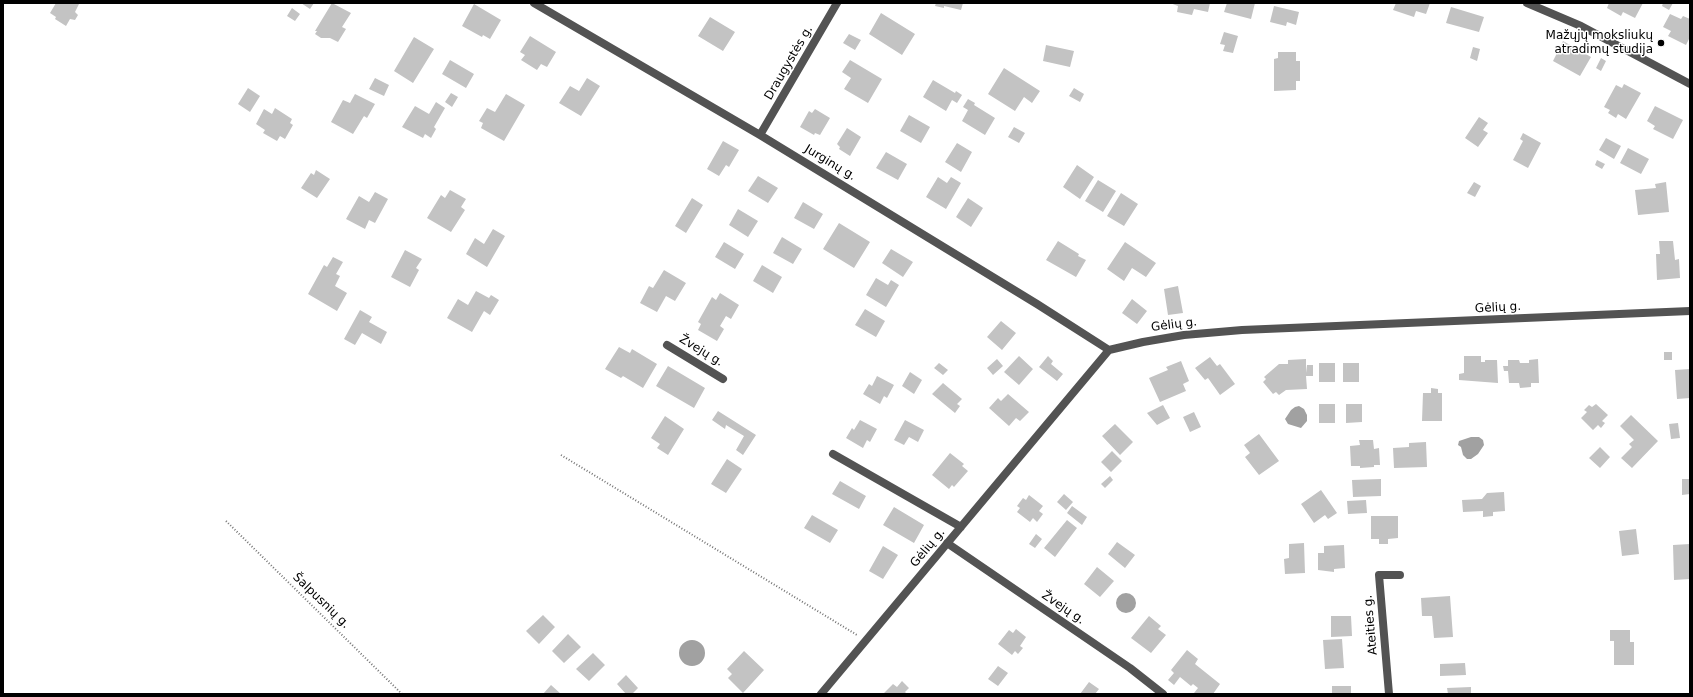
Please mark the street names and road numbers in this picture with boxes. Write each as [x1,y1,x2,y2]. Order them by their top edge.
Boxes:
street label: Draugystės g. [762,23,816,103]
street label: Jurginų g. [802,142,858,184]
street label: Gėlių g. [1475,300,1521,316]
street label: Gėlių g. [1150,315,1198,335]
street label: Žvejų g. [676,332,726,370]
street label: Gėlių g. [908,526,948,570]
street label: Šalpusnių g. [290,570,352,632]
street label: Žvejų g. [1039,588,1087,628]
street label: Ateities g. [1361,594,1381,656]

